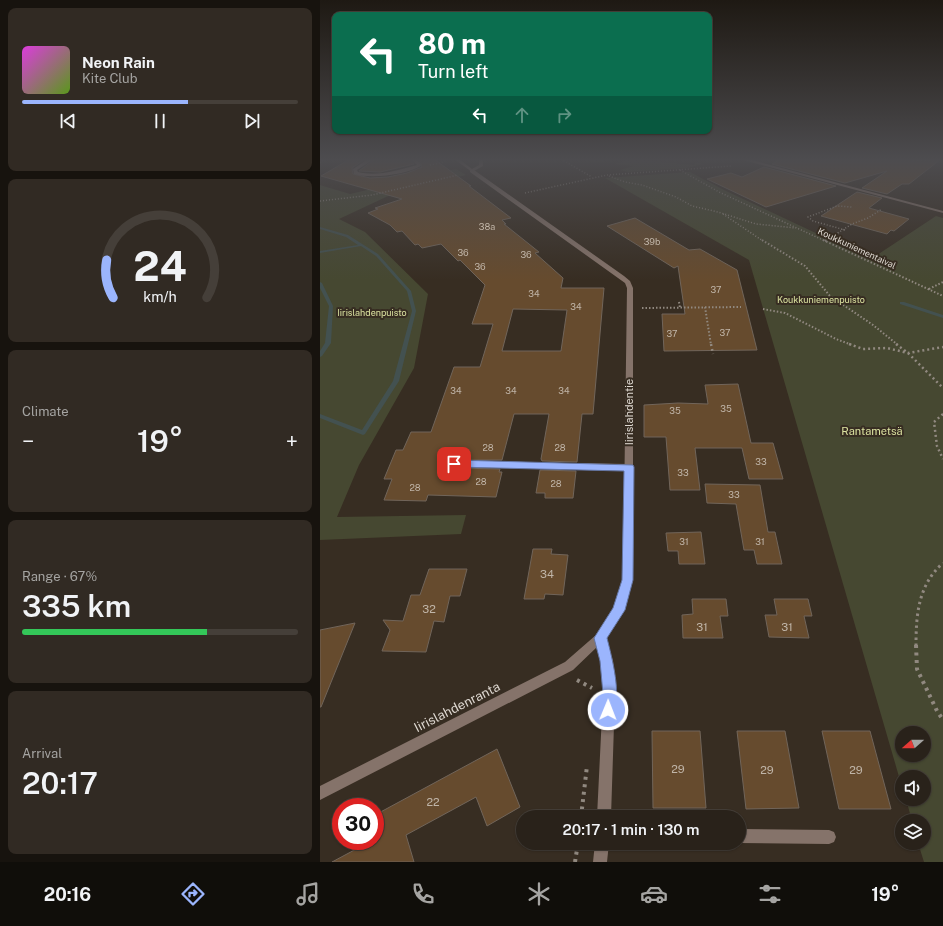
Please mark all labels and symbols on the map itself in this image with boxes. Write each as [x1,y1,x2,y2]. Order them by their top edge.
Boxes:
house number: 38a [479,221,495,232]
street label: Koukkuniementaival [816,225,898,271]
house number: 39b [644,236,660,247]
house number: 36 [457,247,469,258]
house number: 36 [520,249,532,260]
house number: 36 [474,261,486,272]
house number: 37 [711,284,721,295]
house number: 34 [528,288,540,299]
park label: Koukkuniemenpuisto [777,294,865,305]
house number: 34 [570,301,582,312]
park label: Iirislahdenpuisto [337,307,407,318]
house number: 37 [720,327,730,338]
house number: 37 [667,328,677,339]
street label: Iirislahdentie [623,379,635,445]
house number: 34 [450,385,462,396]
house number: 34 [505,385,517,396]
house number: 34 [558,385,570,396]
house number: 35 [720,403,732,414]
house number: 35 [669,405,681,416]
park label: Rantametsä [841,425,903,437]
house number: 28 [482,442,494,453]
house number: 28 [554,442,566,453]
pin [437,447,471,481]
house number: 33 [755,456,767,467]
house number: 33 [677,467,689,478]
house number: 28 [475,476,487,487]
house number: 28 [550,478,562,489]
house number: 28 [409,482,421,493]
house number: 33 [728,489,740,500]
house number: 31 [679,536,689,547]
house number: 31 [755,536,765,547]
house number: 34 [540,568,554,580]
house number: 32 [422,603,436,615]
house number: 31 [696,621,708,633]
house number: 31 [781,621,793,633]
street label: Iirislahdenranta [411,679,503,735]
position arrow [587,689,629,731]
north arrow [895,726,931,762]
house number: 29 [671,763,685,775]
house number: 29 [760,764,774,776]
house number: 29 [849,764,863,776]
house number: 22 [426,796,440,808]
speed limit sign: 30 [332,798,384,850]

